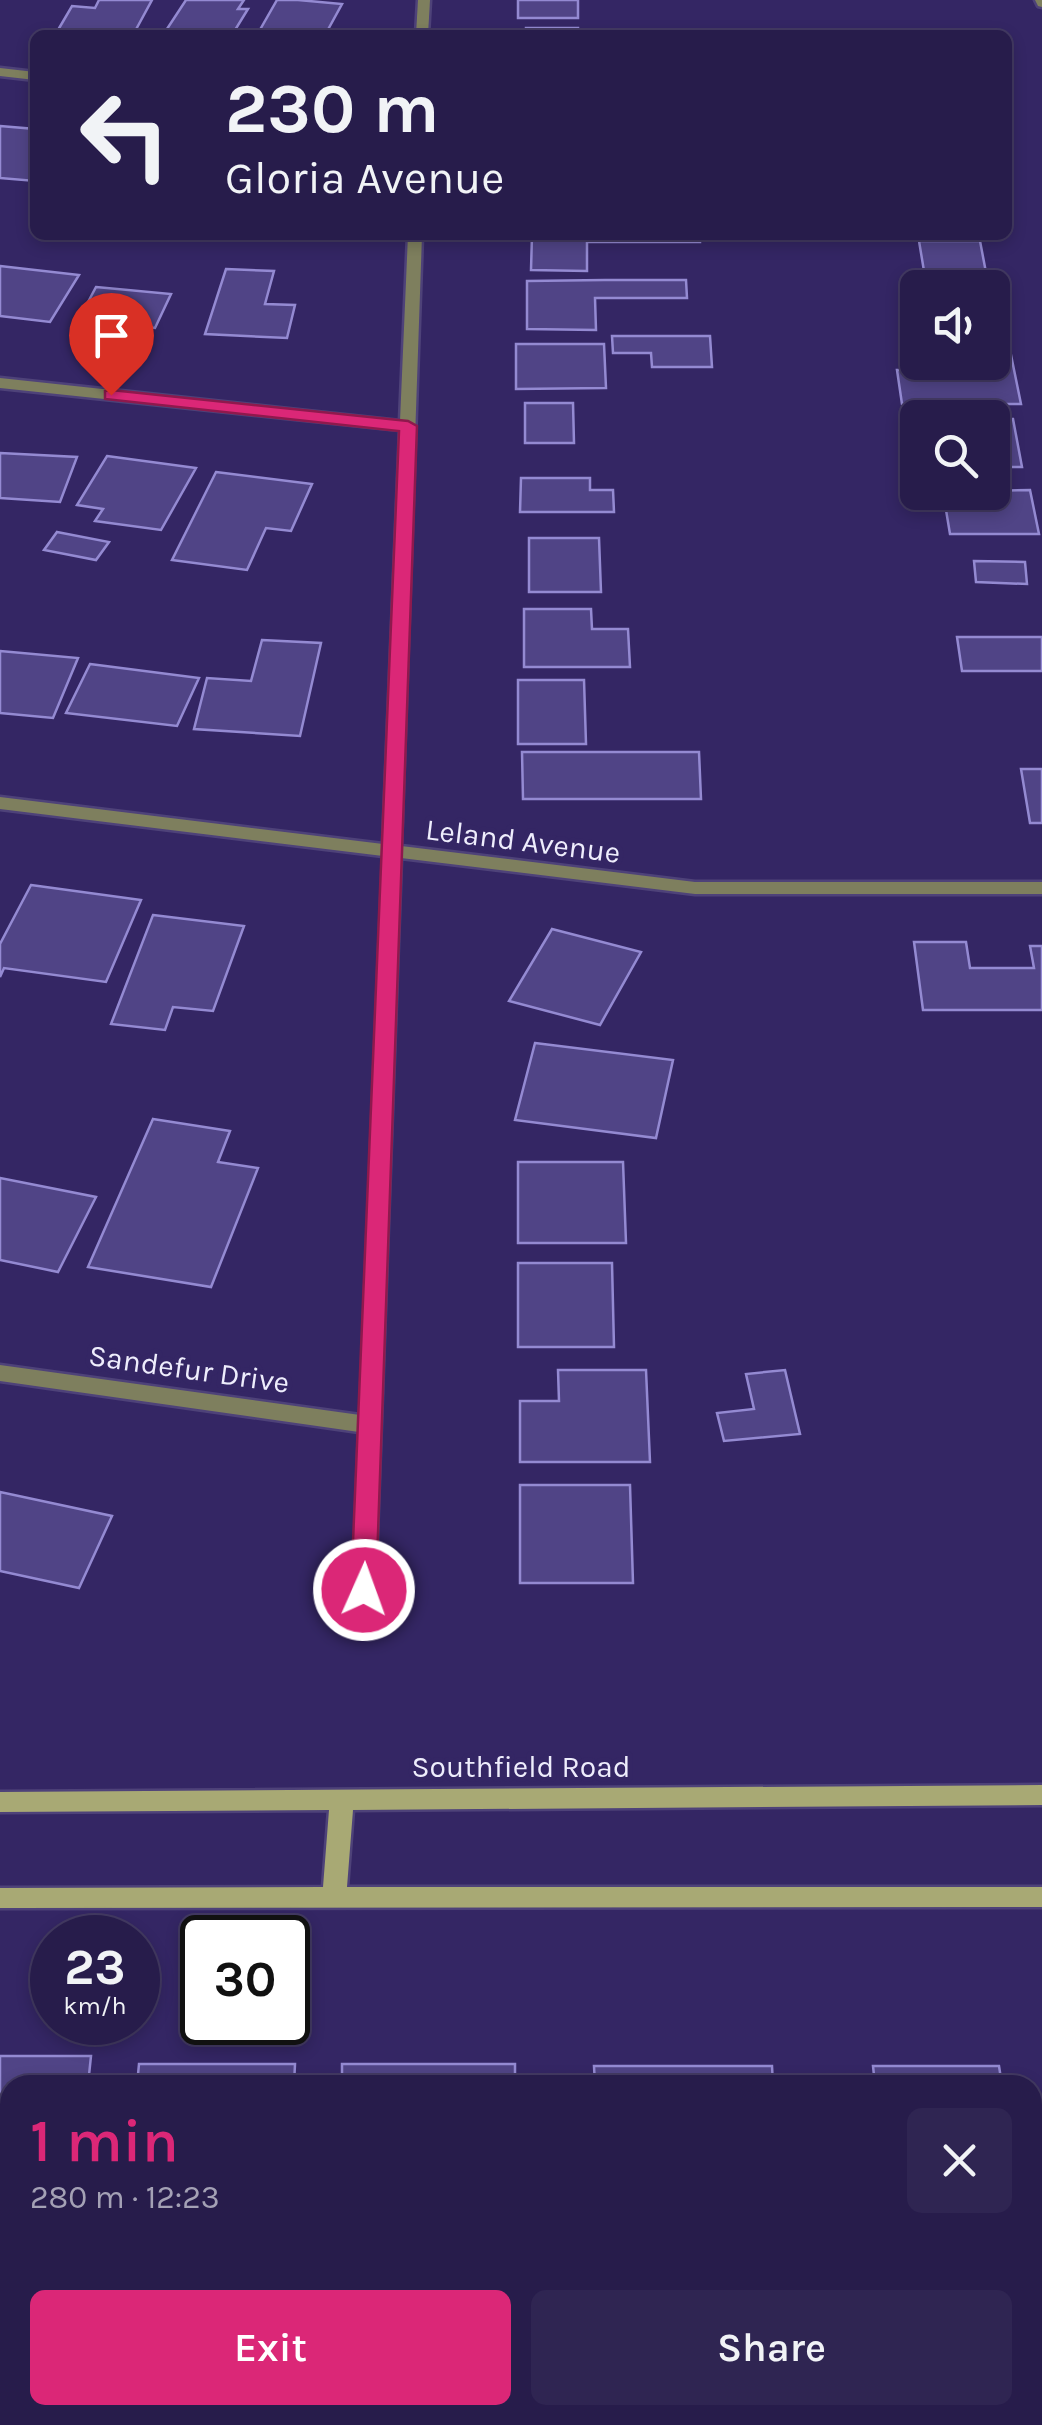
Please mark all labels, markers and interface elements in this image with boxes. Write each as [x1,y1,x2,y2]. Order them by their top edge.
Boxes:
text: 230 m [225,68,439,150]
icon: left [60,70,190,200]
text: Gloria Avenue [225,152,504,204]
map controls [900,270,1010,510]
button: sound [900,270,1010,380]
pin [69,293,154,396]
icon: arrive [84,308,139,363]
button: search [900,400,1010,510]
street label: Leland Avenue [423,811,623,871]
street label: Sandefur Drive [86,1337,292,1401]
position arrow [312,1538,416,1642]
street label: Southfield Road [411,1749,631,1785]
speed limit sign: 30 [180,1915,310,2045]
text: 23 [64,1938,126,1997]
text: km/h [63,1991,127,2020]
text: 1 min [30,2106,179,2176]
button: close [907,2108,1012,2213]
text: 280 m · 12:23 [30,2179,220,2216]
button: Exit [30,2290,511,2405]
button: Share [531,2290,1012,2405]

